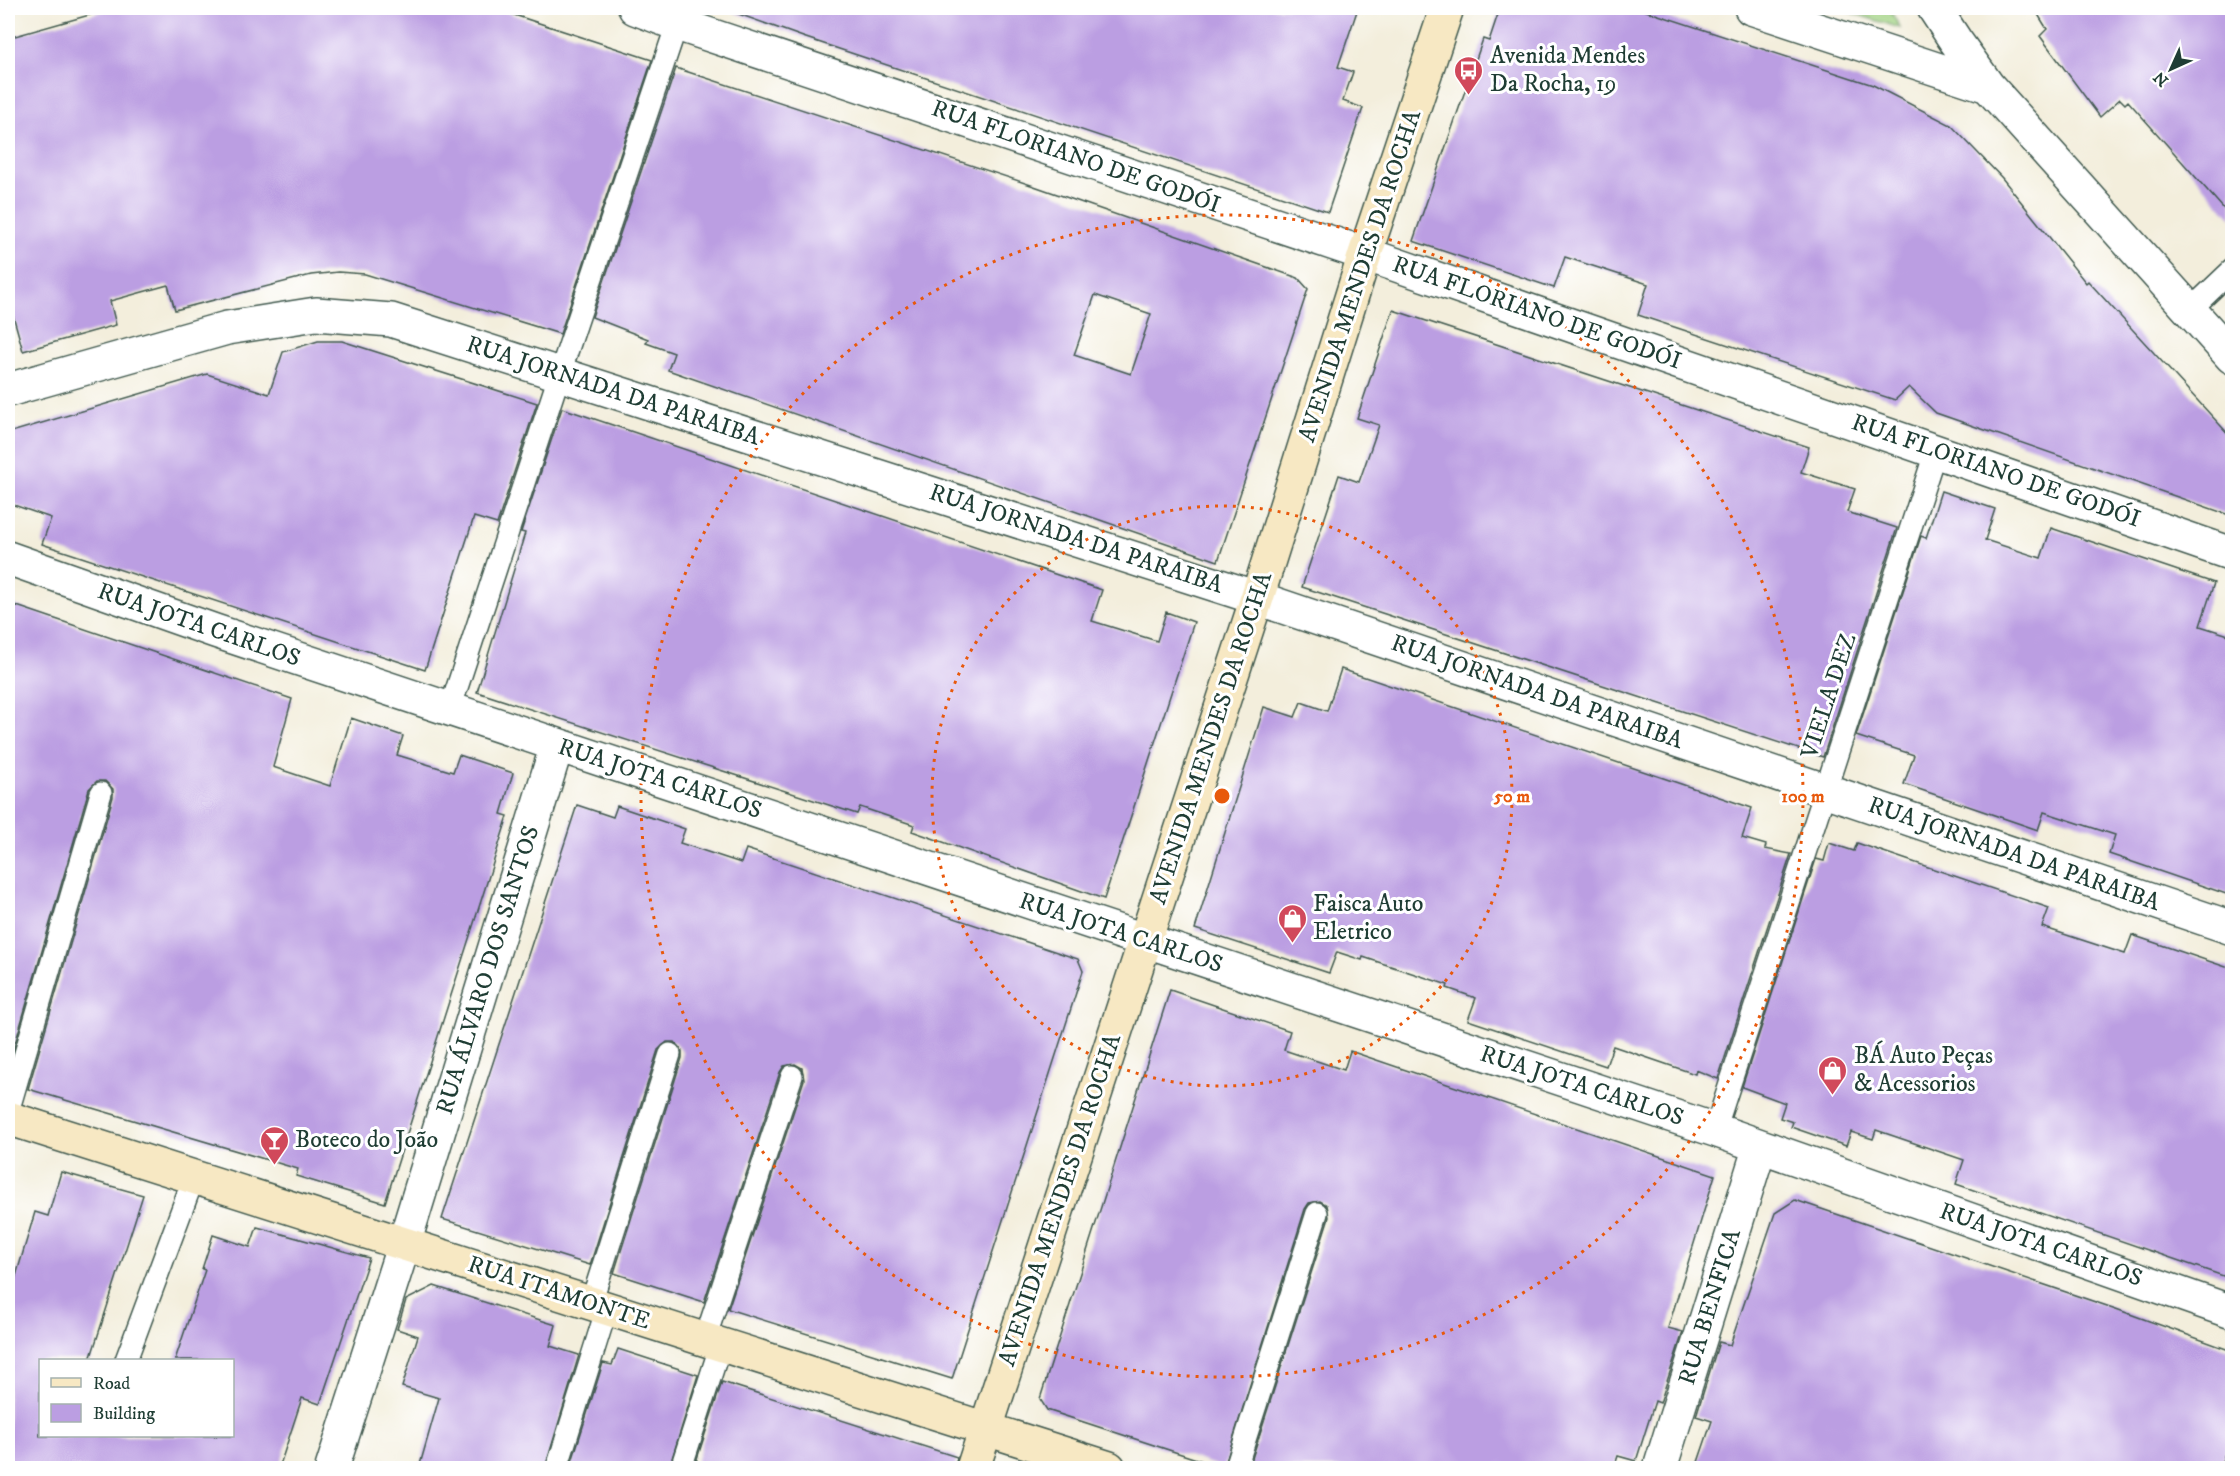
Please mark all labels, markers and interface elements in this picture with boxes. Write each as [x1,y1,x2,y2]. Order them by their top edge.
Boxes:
north arrow [2141,39,2201,99]
place label: Avenida Mendes Da Rocha, 19 [1490,41,1645,99]
bus stop icon: Avenida Mendes Da Rocha, 19 [1453,54,1485,96]
text: N [2149,67,2173,91]
street label: RUA FLORIANO DE GODÓI [928,93,1225,221]
street label: AVENIDA MENDES DA ROCHA [1292,105,1428,446]
street label: RUA FLORIANO DE GODÓI [1389,249,1686,377]
street label: RUA JORNADA DA PARAIBA [462,329,764,453]
street label: RUA FLORIANO DE GODÓI [1848,407,2145,535]
street label: RUA JORNADA DA PARAIBA [925,477,1227,601]
street label: AVENIDA MENDES DA ROCHA [1143,567,1279,908]
street label: RUA JOTA CARLOS [94,576,304,674]
street label: RUA JORNADA DA PARAIBA [1387,628,1688,756]
street label: VIELA DEZ [1794,629,1863,764]
street label: RUA JOTA CARLOS [554,732,766,826]
centre of rings [1212,786,1232,806]
text: 50 m [1493,786,1530,808]
text: 100 m [1781,786,1825,808]
street label: RUA JORNADA DA PARAIBA [1864,790,2165,918]
street label: RUA ÁLVARO DOS SANTOS [429,822,546,1118]
street label: RUA JOTA CARLOS [1015,886,1227,980]
place label: Faisca Auto Eletrico [1313,889,1423,947]
shop icon: Faisca Auto Eletrico [1276,902,1308,944]
street label: AVENIDA MENDES DA ROCHA [992,1029,1128,1370]
street label: RUA JOTA CARLOS [1476,1039,1688,1133]
place label: BÁ Auto Peças & Acessorios [1854,1040,1993,1099]
shop icon: BÁ Auto Peças & Acessorios [1817,1054,1849,1096]
bar icon: Boteco do João [258,1124,290,1166]
place label: Boteco do João [295,1125,438,1155]
street label: RUA JOTA CARLOS [1936,1196,2146,1294]
street label: RUA BENFICA [1672,1225,1748,1389]
street label: RUA ITAMONTE [464,1249,654,1337]
legend [39,1359,234,1437]
text: Road [93,1373,130,1395]
text: Building [93,1403,155,1425]

